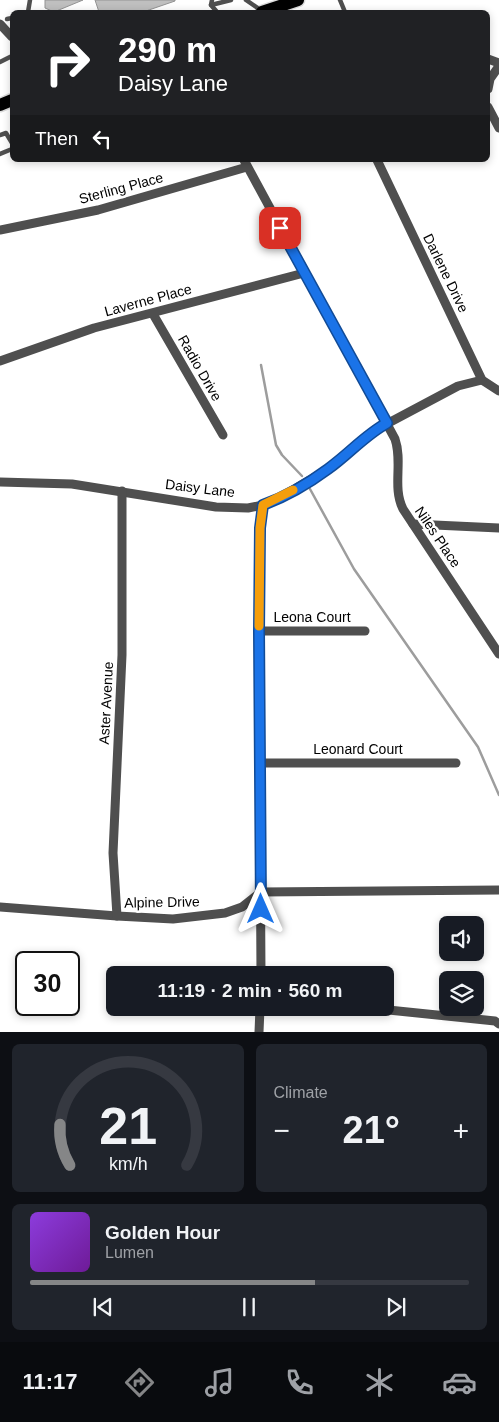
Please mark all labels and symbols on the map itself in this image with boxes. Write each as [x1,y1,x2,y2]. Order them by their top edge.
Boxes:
street label: Sterling Place [77,169,165,207]
pin [259,207,301,249]
street label: Darlene Drive [420,231,472,315]
street label: Laverne Place [103,281,193,319]
street label: Radio Drive [175,332,225,404]
street label: Daisy Lane [164,476,236,500]
street label: Niles Place [412,503,464,571]
street label: Leona Court [273,609,351,625]
street label: Aster Avenue [96,661,116,745]
street label: Leonard Court [313,741,403,757]
position arrow [234,882,286,934]
street label: Alpine Drive [124,893,200,911]
speed limit sign: 30 [15,951,80,1016]

